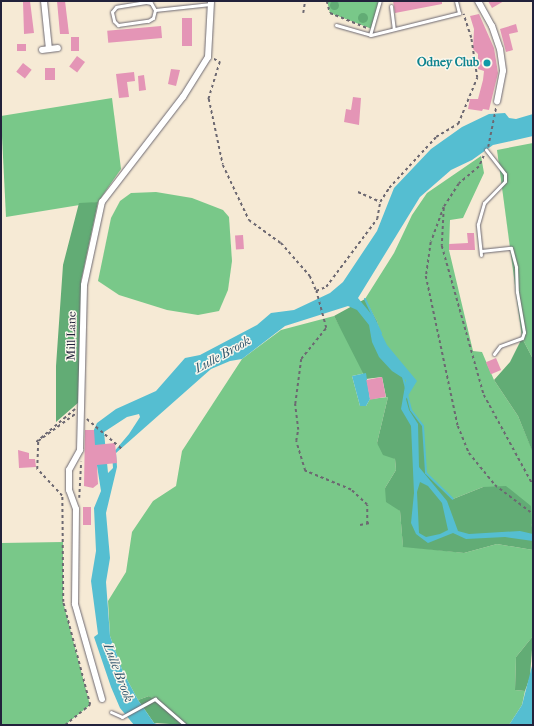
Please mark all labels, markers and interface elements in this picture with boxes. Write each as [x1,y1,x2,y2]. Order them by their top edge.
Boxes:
place label: Odney Club [417,56,479,70]
marker: Odney Club [482,58,492,68]
street label: Mill Lane [64,311,80,361]
water label: Lulle Brook [192,333,254,377]
water label: Lulle Brook [100,641,136,705]

